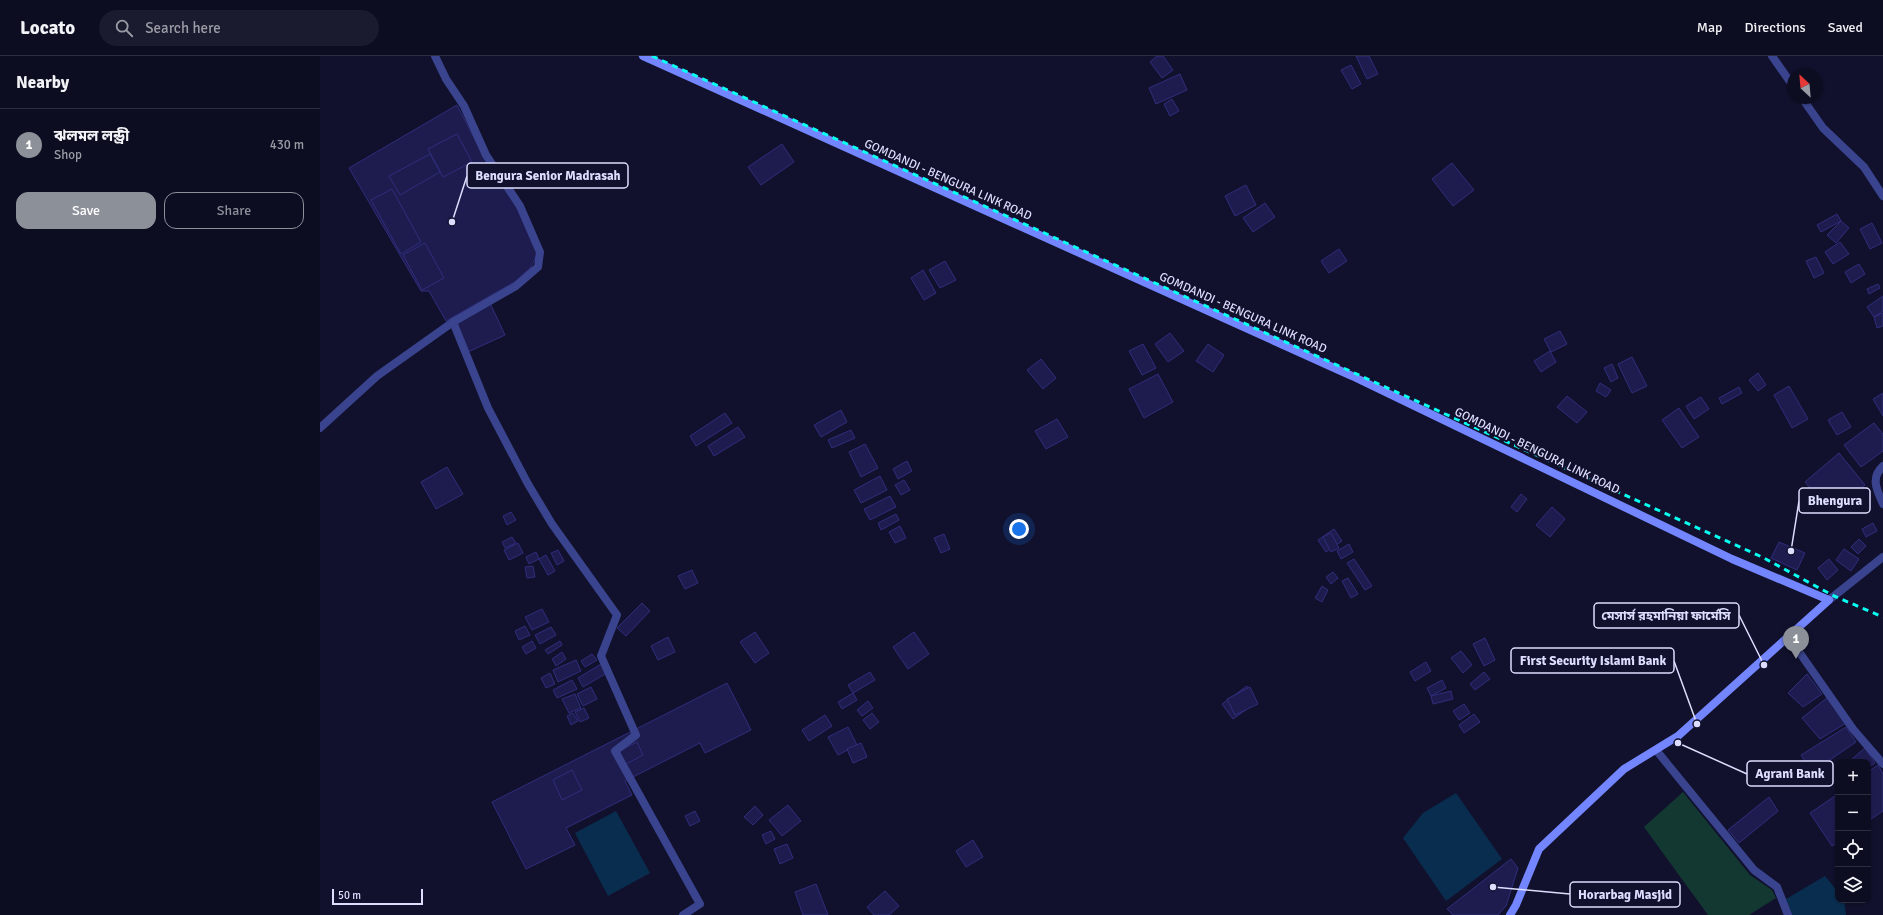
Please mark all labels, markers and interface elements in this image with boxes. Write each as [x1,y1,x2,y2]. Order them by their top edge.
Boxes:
search box [99,10,379,46]
text: Locato [20,16,75,40]
icon: search [113,17,135,39]
text: Search here [145,19,221,37]
text: Map [1697,19,1723,36]
text: Directions [1745,19,1806,36]
text: Saved [1828,19,1863,36]
north arrow [1787,68,1823,104]
text: Nearby [16,72,69,93]
text: ঝলমল লন্ড্রী [54,127,129,145]
street label: GOMDANDI - BENGURA LINK ROAD [862,136,1034,224]
text: 1 [25,137,33,153]
text: 430 m [270,137,304,153]
text: Shop [54,147,82,163]
callout: Bengura Senior Madrasah [467,163,628,188]
text: Bengura Senior Madrasah [475,168,621,184]
button: Save [16,192,156,229]
button: Share [164,192,304,229]
street label: GOMDANDI - BENGURA LINK ROAD [1157,269,1329,357]
street label: GOMDANDI - BENGURA LINK ROAD [1452,404,1622,498]
callout: Bhengura [1799,488,1870,513]
text: Bhengura [1808,493,1863,509]
your location [1009,519,1029,539]
callout: মেসার্স রহমানিয়া ফার্মেসি [1594,603,1739,628]
text: মেসার্স রহমানিয়া ফার্মেসি [1601,608,1731,624]
pin: 1 [1783,626,1809,659]
callout: First Security Islami Bank [1511,648,1674,673]
text: First Security Islami Bank [1520,653,1666,669]
map controls [1835,759,1871,903]
button: + [1835,759,1871,795]
callout: Agrani Bank [1747,761,1833,786]
text: Agrani Bank [1755,766,1825,782]
button: − [1835,795,1871,831]
button: locate [1835,831,1871,867]
button: layers [1835,867,1871,903]
callout: Horarbag Masjid [1570,882,1680,907]
scale bar [332,887,423,906]
text: Horarbag Masjid [1578,887,1672,903]
text: 50 m [338,889,361,902]

